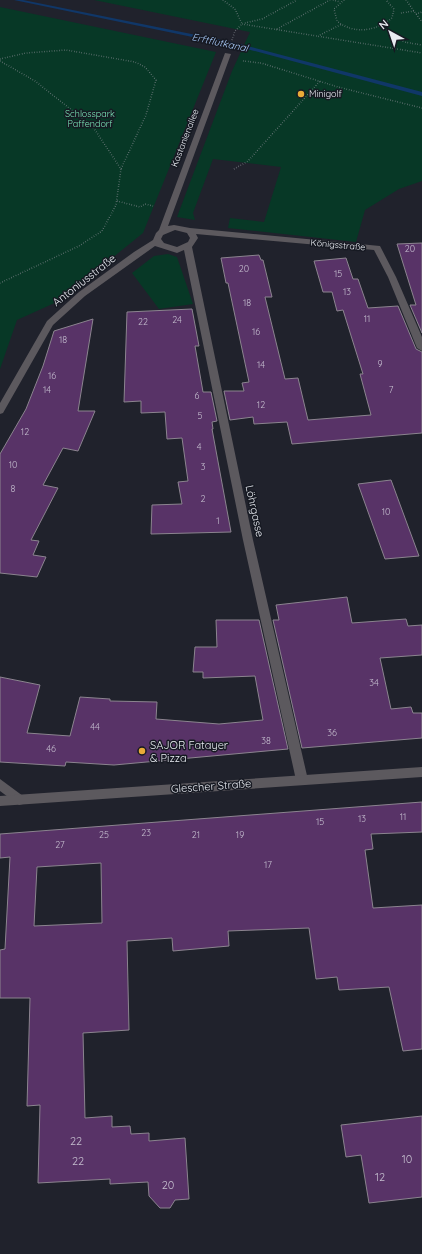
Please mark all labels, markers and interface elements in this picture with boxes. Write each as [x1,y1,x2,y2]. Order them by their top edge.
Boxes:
north arrow [370,12,410,52]
text: N [376,16,391,32]
water label: Erftflutkanal [191,30,251,55]
place label: Minigolf [309,88,342,99]
marker: Minigolf [296,89,306,99]
street label: Kastanienallee [168,107,201,168]
park label: Schlosspark Paffendorf [65,108,115,129]
street label: Königsstraße [310,237,366,252]
house number: 20 [405,243,415,254]
street label: Antoniusstraße [50,251,118,309]
house number: 20 [239,263,249,274]
house number: 15 [334,268,342,279]
house number: 13 [343,286,351,297]
house number: 18 [243,297,251,308]
house number: 11 [364,313,370,324]
house number: 24 [172,314,182,325]
house number: 22 [138,316,148,327]
house number: 16 [252,326,260,337]
house number: 18 [59,334,67,345]
house number: 9 [377,358,383,369]
house number: 14 [257,359,265,370]
house number: 16 [48,370,56,381]
house number: 14 [43,384,51,395]
house number: 7 [389,384,394,395]
house number: 6 [195,390,200,401]
house number: 12 [257,399,265,410]
house number: 5 [198,410,203,421]
house number: 12 [21,426,29,437]
house number: 4 [197,441,202,452]
house number: 10 [9,459,17,470]
house number: 3 [201,461,206,472]
house number: 8 [11,483,16,494]
street label: Löhrgasse [243,484,267,538]
house number: 2 [201,493,206,504]
house number: 10 [382,506,390,517]
house number: 1 [216,515,220,526]
house number: 34 [369,677,379,688]
house number: 44 [90,721,100,732]
house number: 36 [327,727,337,738]
house number: 38 [261,735,271,746]
place label: SAJOR Fatayer & Pizza [150,738,229,765]
house number: 46 [46,743,56,754]
marker: SAJOR Fatayer & Pizza [137,746,147,756]
street label: Glescher Straße [170,776,252,796]
house number: 11 [400,811,406,822]
house number: 13 [358,813,366,824]
house number: 15 [316,816,324,827]
house number: 23 [141,827,151,838]
house number: 25 [99,829,109,840]
house number: 21 [192,829,200,840]
house number: 19 [236,829,244,840]
house number: 27 [55,839,65,850]
house number: 17 [264,859,272,870]
house number: 22 [70,1134,82,1148]
house number: 10 [402,1152,412,1166]
house number: 22 [72,1154,84,1168]
house number: 12 [375,1170,385,1184]
house number: 20 [162,1178,174,1192]

